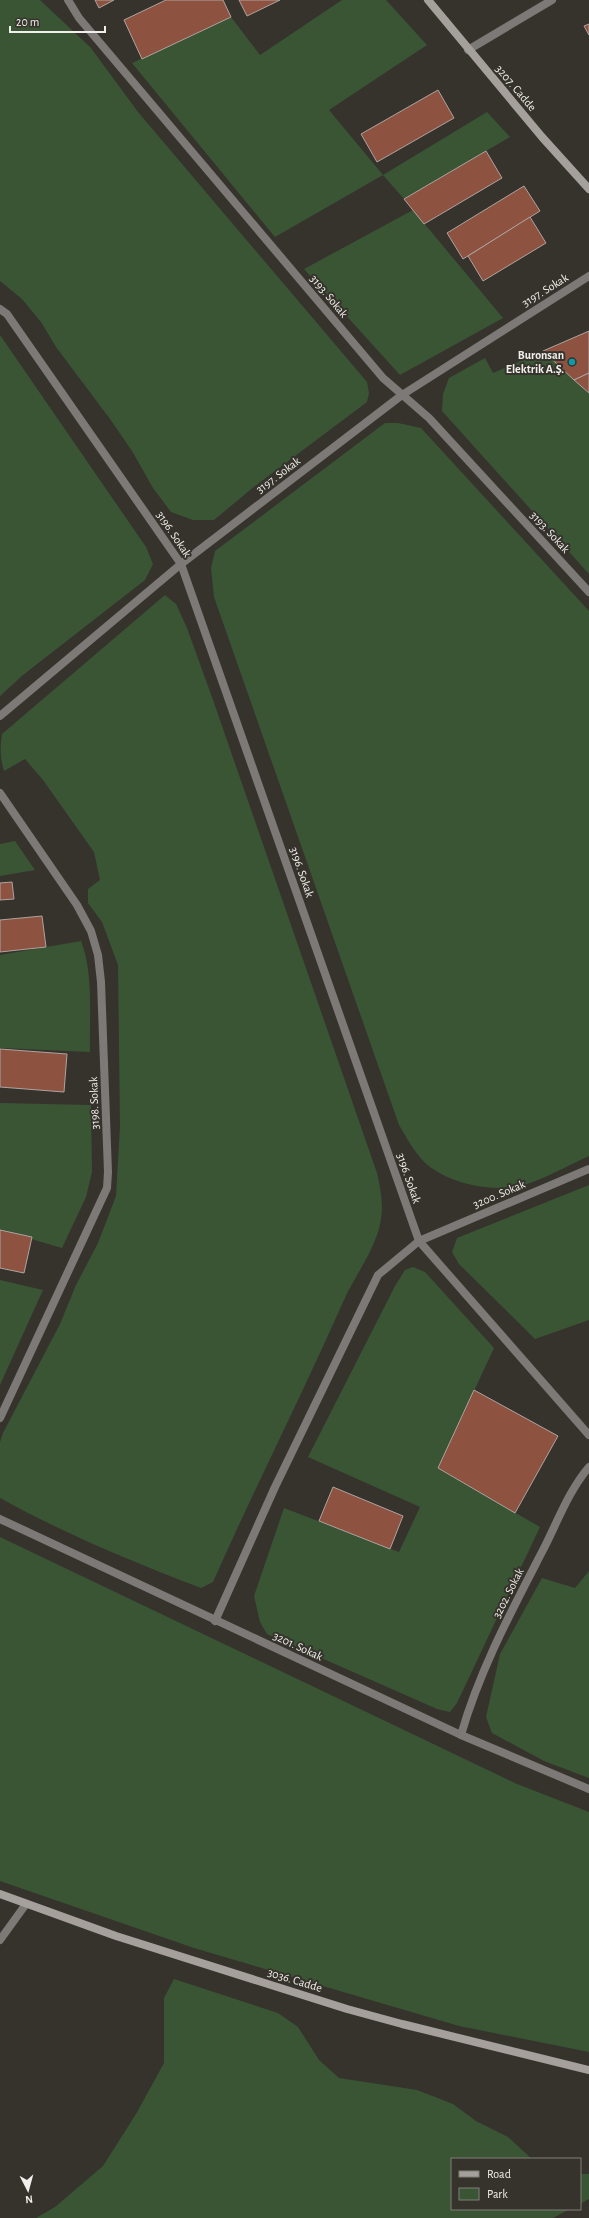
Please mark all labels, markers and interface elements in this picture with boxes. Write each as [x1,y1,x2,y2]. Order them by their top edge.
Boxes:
scale bar [10,8,105,34]
text: 20 m [16,16,39,28]
street label: 3207. Cadde [493,63,539,113]
street label: 3197. Sokak [520,271,571,309]
street label: 3193. Sokak [308,272,351,320]
place label: Buronsan Elektrik A.Ş. [506,349,564,375]
marker: Buronsan Elektrik A.Ş. [567,357,577,367]
street label: 3197. Sokak [254,454,303,495]
street label: 3196. Sokak [154,509,194,560]
street label: 3193. Sokak [528,509,572,555]
street label: 3196. Sokak [288,845,316,899]
street label: 3198. Sokak [87,1076,101,1130]
street label: 3196. Sokak [395,1151,423,1205]
street label: 3200. Sokak [471,1177,527,1210]
street label: 3202. Sokak [490,1566,526,1620]
street label: 3201. Sokak [271,1629,325,1663]
street label: 3036. Cadde [266,1966,324,1994]
legend [451,2158,581,2210]
text: Road [487,2168,511,2180]
north arrow [8,2170,48,2210]
text: Park [487,2188,508,2200]
text: N [25,2194,33,2205]

